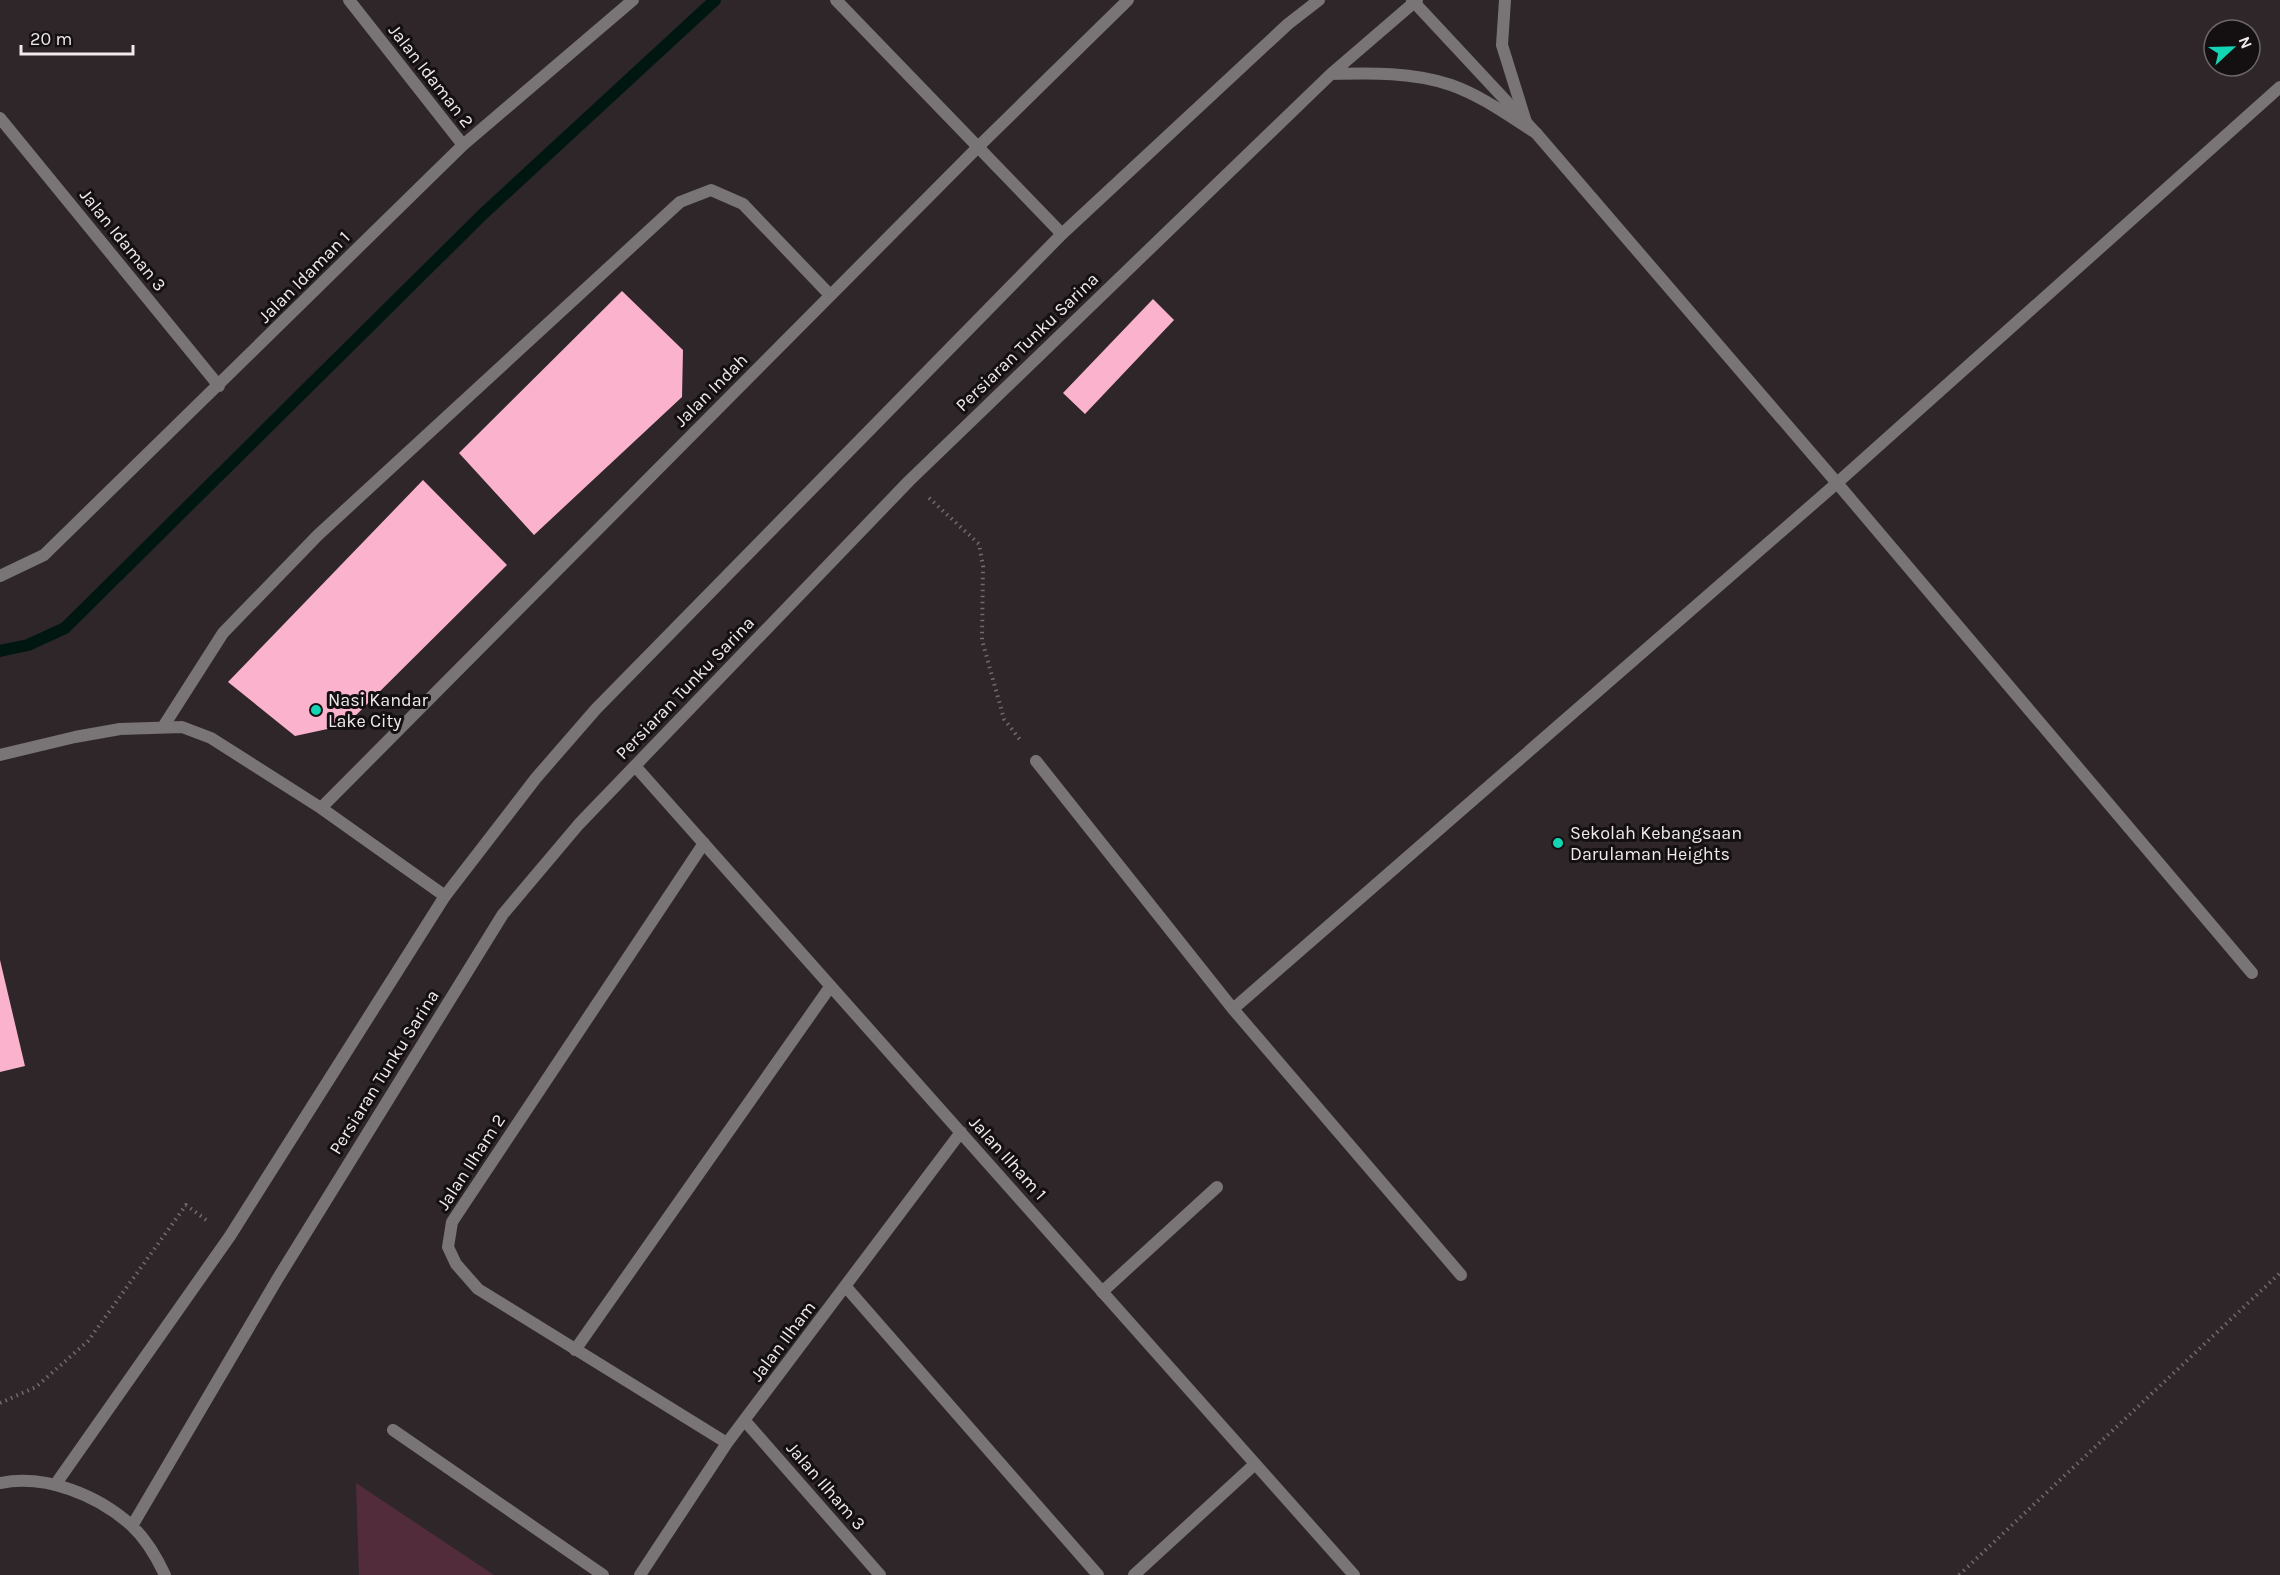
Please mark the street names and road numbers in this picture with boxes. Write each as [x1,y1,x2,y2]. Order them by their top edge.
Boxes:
street label: Jalan Idaman 2 [384,20,478,132]
street label: Jalan Idaman 3 [75,184,171,296]
street label: Jalan Idaman 1 [254,227,354,327]
street label: Persiaran Tunku Sarina [951,268,1103,416]
street label: Jalan Indah [670,349,752,431]
street label: Persiaran Tunku Sarina [611,612,759,764]
street label: Persiaran Tunku Sarina [324,985,444,1159]
street label: Jalan Ilham 2 [432,1110,510,1214]
street label: Jalan Ilham 1 [965,1112,1051,1204]
street label: Jalan Ilham [746,1296,820,1386]
street label: Jalan Ilham 3 [782,1437,870,1535]

